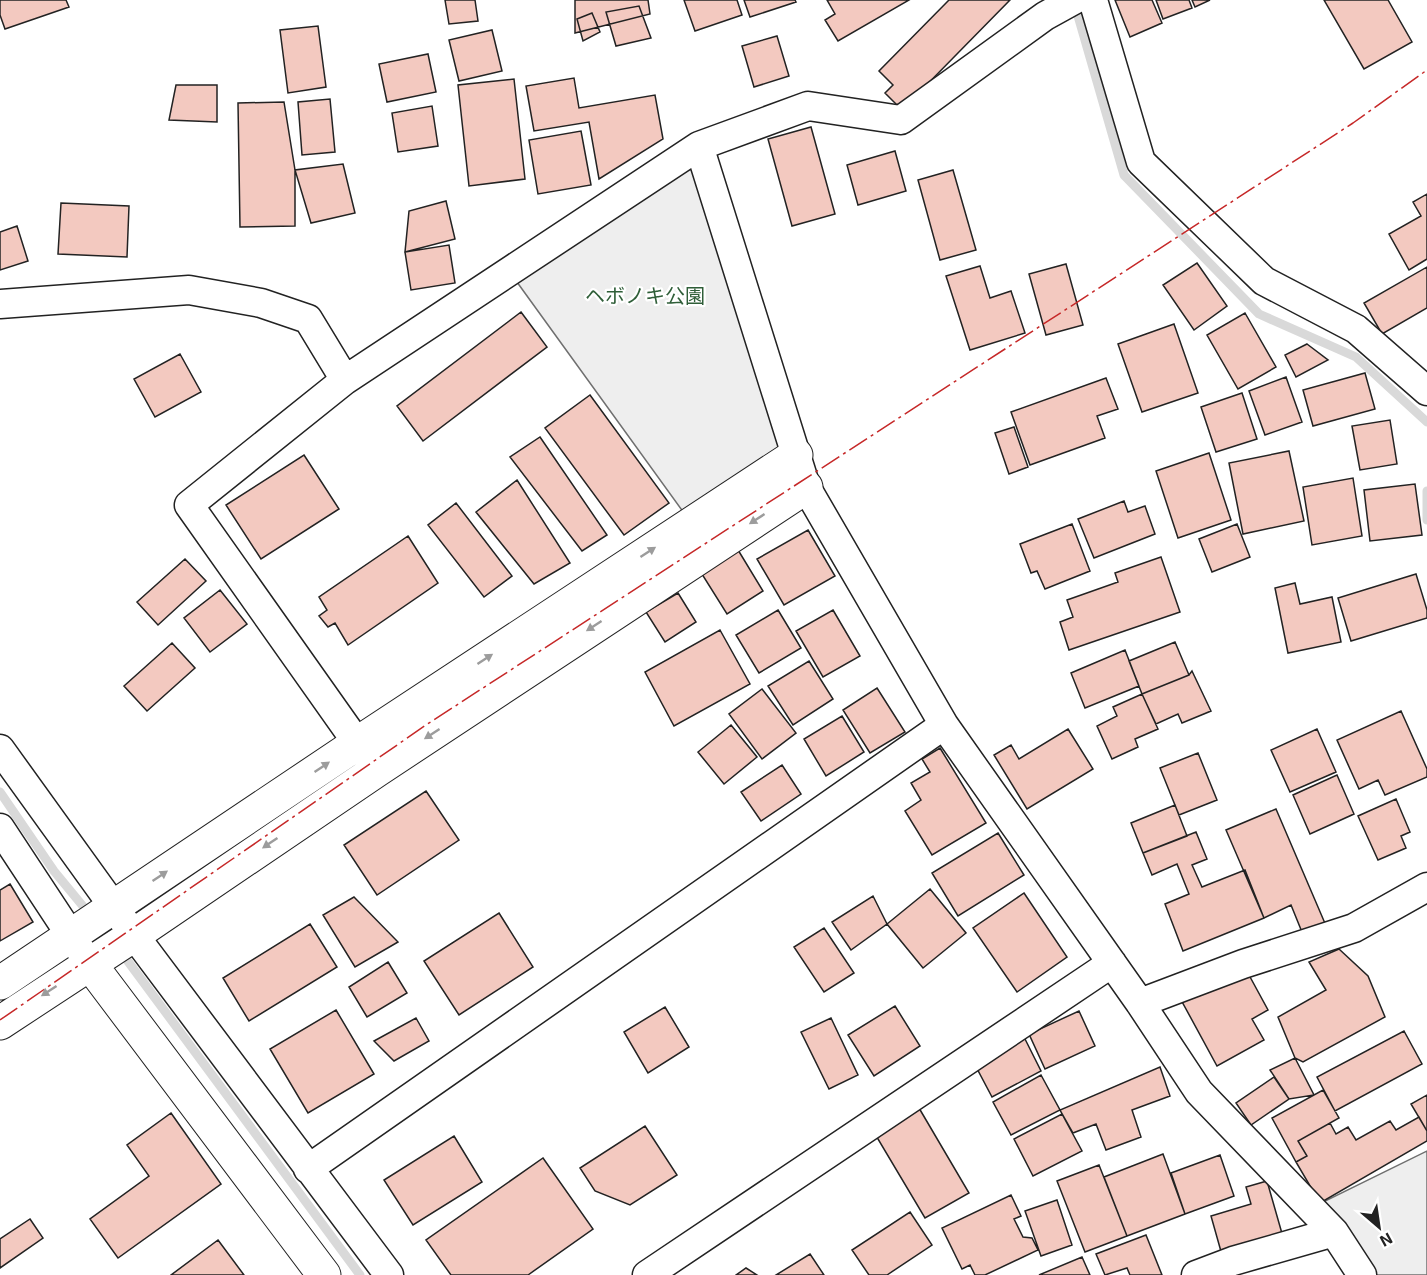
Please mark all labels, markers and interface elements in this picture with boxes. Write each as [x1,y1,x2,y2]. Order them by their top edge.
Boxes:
park label: ヘボノキ公園 [585,283,705,307]
one-way arrow [749,513,765,524]
one-way arrow [639,546,655,558]
one-way arrow [587,620,603,632]
one-way arrow [476,654,493,665]
one-way arrow [423,728,440,739]
one-way arrow [314,762,330,773]
one-way arrow [262,837,278,848]
one-way arrow [152,870,168,881]
one-way arrow [42,985,58,997]
north arrow [1349,1197,1409,1257]
text: N [1377,1229,1396,1252]

